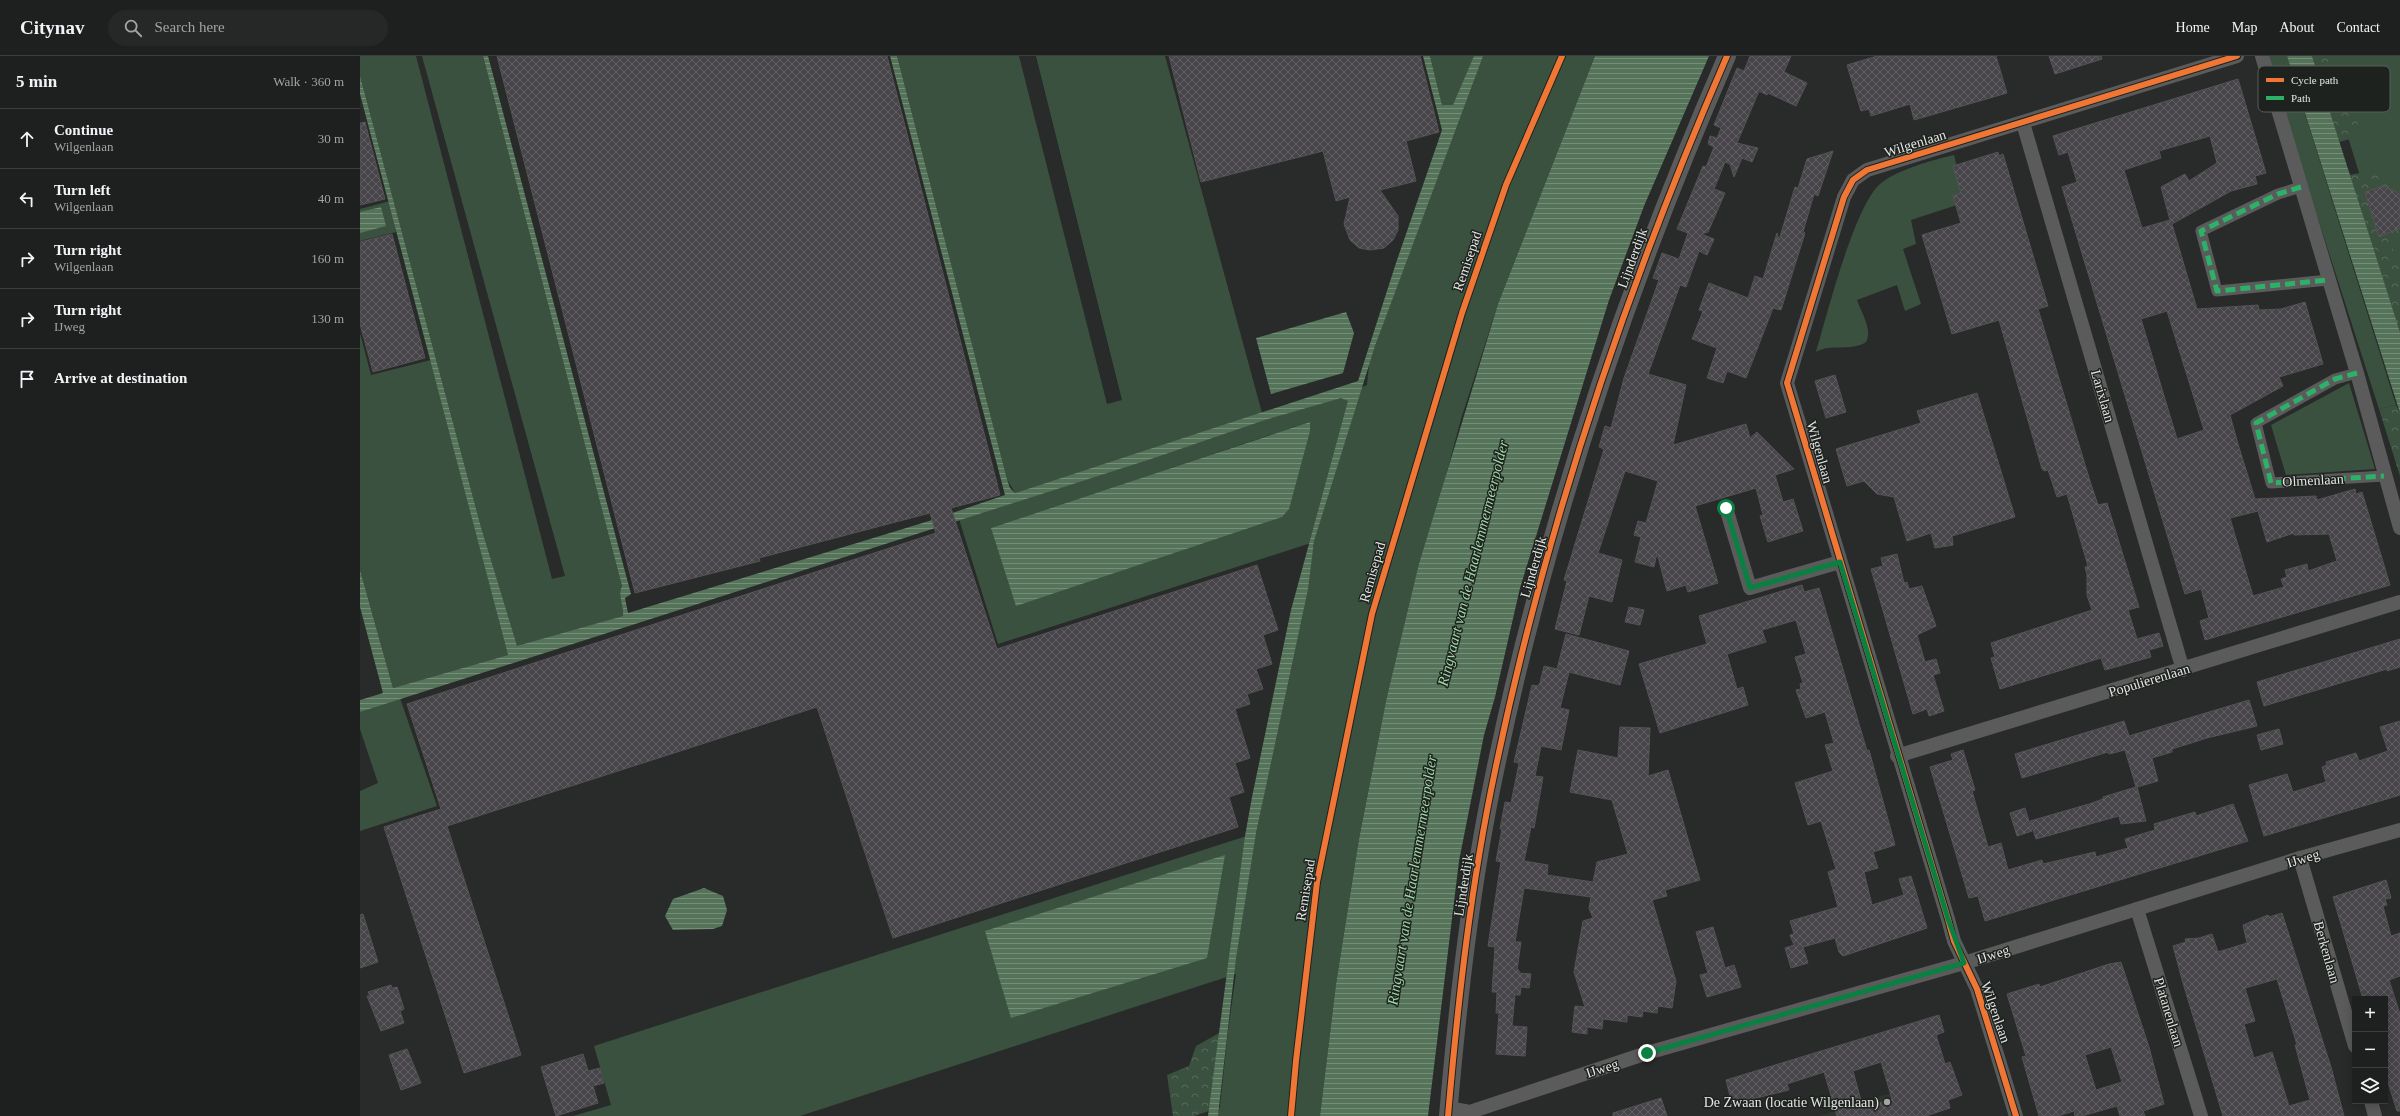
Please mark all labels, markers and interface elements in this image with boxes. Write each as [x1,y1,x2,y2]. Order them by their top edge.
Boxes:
search box [108,10,388,46]
text: Citynav [20,17,84,38]
icon: search [122,17,144,39]
text: Search here [154,19,225,35]
text: Home [2176,20,2210,35]
text: Map [2232,20,2257,35]
text: About [2279,20,2314,35]
text: Contact [2336,20,2380,35]
legend [2258,66,2390,112]
text: 5 min [16,72,57,91]
text: Walk · 360 m [273,74,344,89]
text: Cycle path [2291,74,2339,86]
text: Path [2291,92,2311,104]
text: Continue [54,122,113,138]
street label: Wilgenlaan [1882,127,1948,160]
icon: ahead [16,128,38,150]
text: 30 m [318,131,344,146]
text: Wilgenlaan [54,139,113,154]
text: Turn left [54,182,111,198]
icon: left [16,188,38,210]
text: 40 m [318,191,344,206]
text: Wilgenlaan [54,199,113,214]
street label: Lijnderdijk [1615,226,1650,290]
street label: Remisepad [1450,229,1485,293]
text: Turn right [54,242,121,258]
icon: right [16,248,38,270]
text: 160 m [311,251,344,266]
text: Wilgenlaan [54,259,113,274]
text: Turn right [54,302,121,318]
icon: right [16,308,38,330]
text: 130 m [311,311,344,326]
text: IJweg [54,319,85,334]
icon: arrive [16,368,38,390]
street label: Larixlaan [2088,368,2117,424]
text: Arrive at destination [54,370,187,386]
street label: Wilgenlaan [1803,419,1836,485]
water label: Ringvaart van de Haarlemmermeerpolder [1434,438,1511,689]
street label: Olmenlaan [2282,471,2344,490]
route start [1717,499,1735,517]
street label: Lijnderdijk [1518,535,1549,599]
street label: Remisepad [1357,540,1388,604]
street label: Populierenlaan [2107,661,2191,700]
water label: Ringvaart van de Haarlemmermeerpolder [1384,754,1440,1007]
street label: IJweg [2285,846,2321,871]
street label: Lijnderdijk [1451,853,1476,917]
street label: Remisepad [1293,858,1318,922]
street label: Berkenlaan [2311,919,2343,985]
street label: IJweg [1975,942,2011,967]
street label: Platanenlaan [2151,976,2186,1049]
street label: Wilgenlaan [1978,979,2013,1045]
map controls [2352,996,2388,1104]
button: + [2352,996,2388,1032]
button: − [2352,1032,2388,1068]
route end [1638,1044,1656,1062]
street label: IJweg [1584,1056,1620,1081]
button: layers [2352,1068,2388,1104]
place label: De Zwaan (locatie Wilgenlaan) [1704,1095,1879,1111]
marker: De Zwaan (locatie Wilgenlaan) [1882,1097,1892,1107]

